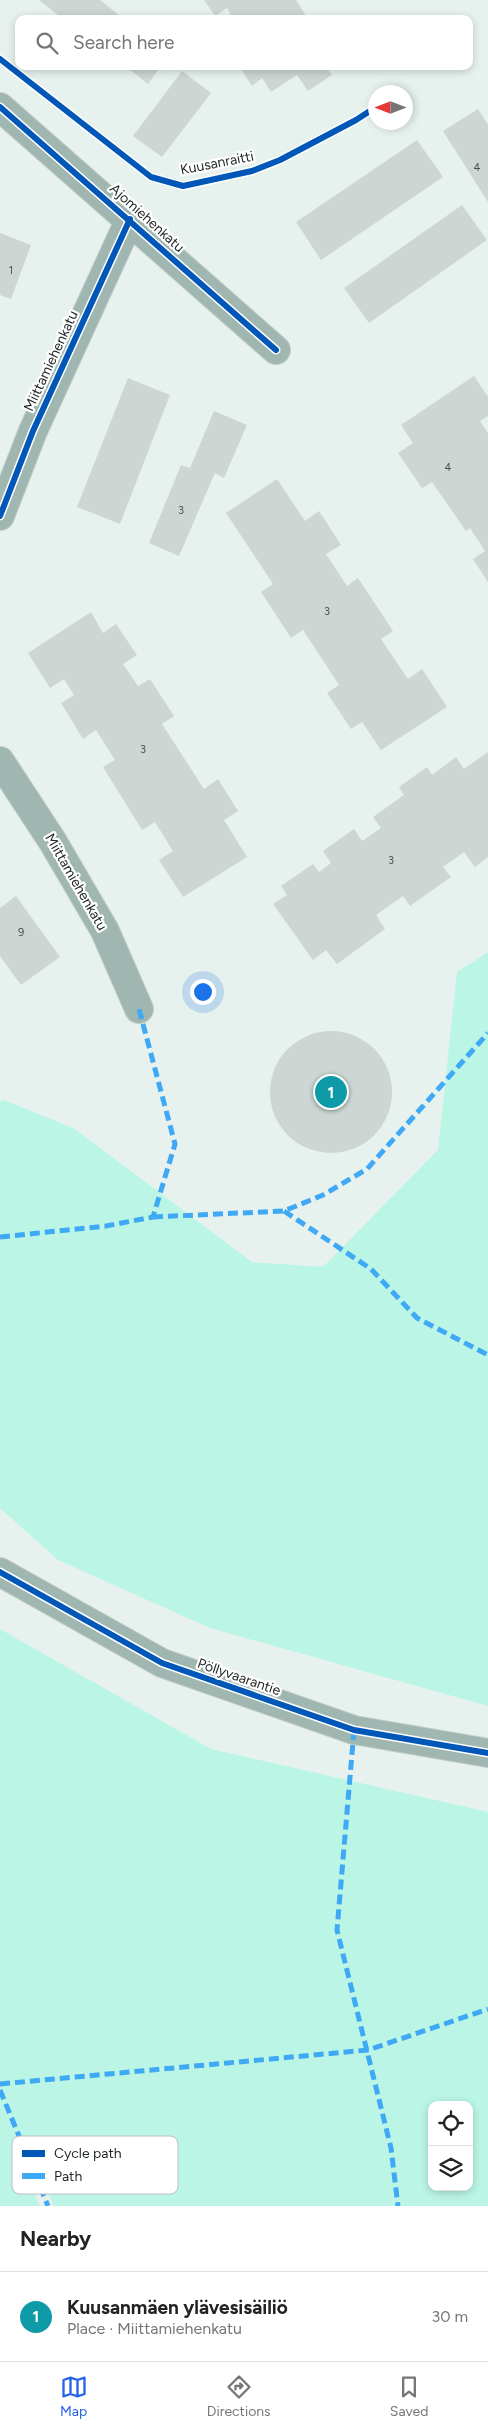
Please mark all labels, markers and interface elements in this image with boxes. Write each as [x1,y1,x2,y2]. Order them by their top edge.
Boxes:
search box [15,15,473,70]
icon: search [33,29,61,57]
text: Search here [73,31,175,54]
north arrow [368,85,413,130]
street label: Kuusanraitti [179,148,255,178]
house number: 4 [474,161,481,174]
street label: Ajomiehenkatu [106,180,188,256]
house number: 1 [9,264,13,277]
street label: Miittamiehenkatu [20,308,82,414]
house number: 4 [445,461,452,474]
house number: 3 [178,504,184,517]
house number: 3 [324,605,330,618]
house number: 3 [140,743,146,756]
street label: Miittamiehenkatu [41,831,111,933]
house number: 3 [388,854,394,867]
house number: 9 [18,926,24,939]
your location [190,979,216,1005]
pin: 1 [315,1073,347,1111]
street label: Pöllyvaarantie [195,1655,283,1699]
map controls [428,2101,473,2191]
button: locate [428,2101,473,2146]
legend [12,2136,178,2194]
text: Cycle path [54,2145,122,2162]
button: layers [428,2146,473,2191]
text: Path [54,2168,82,2185]
text: Nearby [20,2226,91,2251]
text: Kuusanmäen ylävesisäiliö [67,2296,288,2319]
text: 1 [33,2307,39,2326]
text: 30 m [431,2307,468,2326]
text: Place · Miittamiehenkatu [67,2319,242,2338]
tab: Map [60,2373,88,2420]
tab: Directions [207,2373,271,2420]
tab: Saved [390,2373,428,2420]

